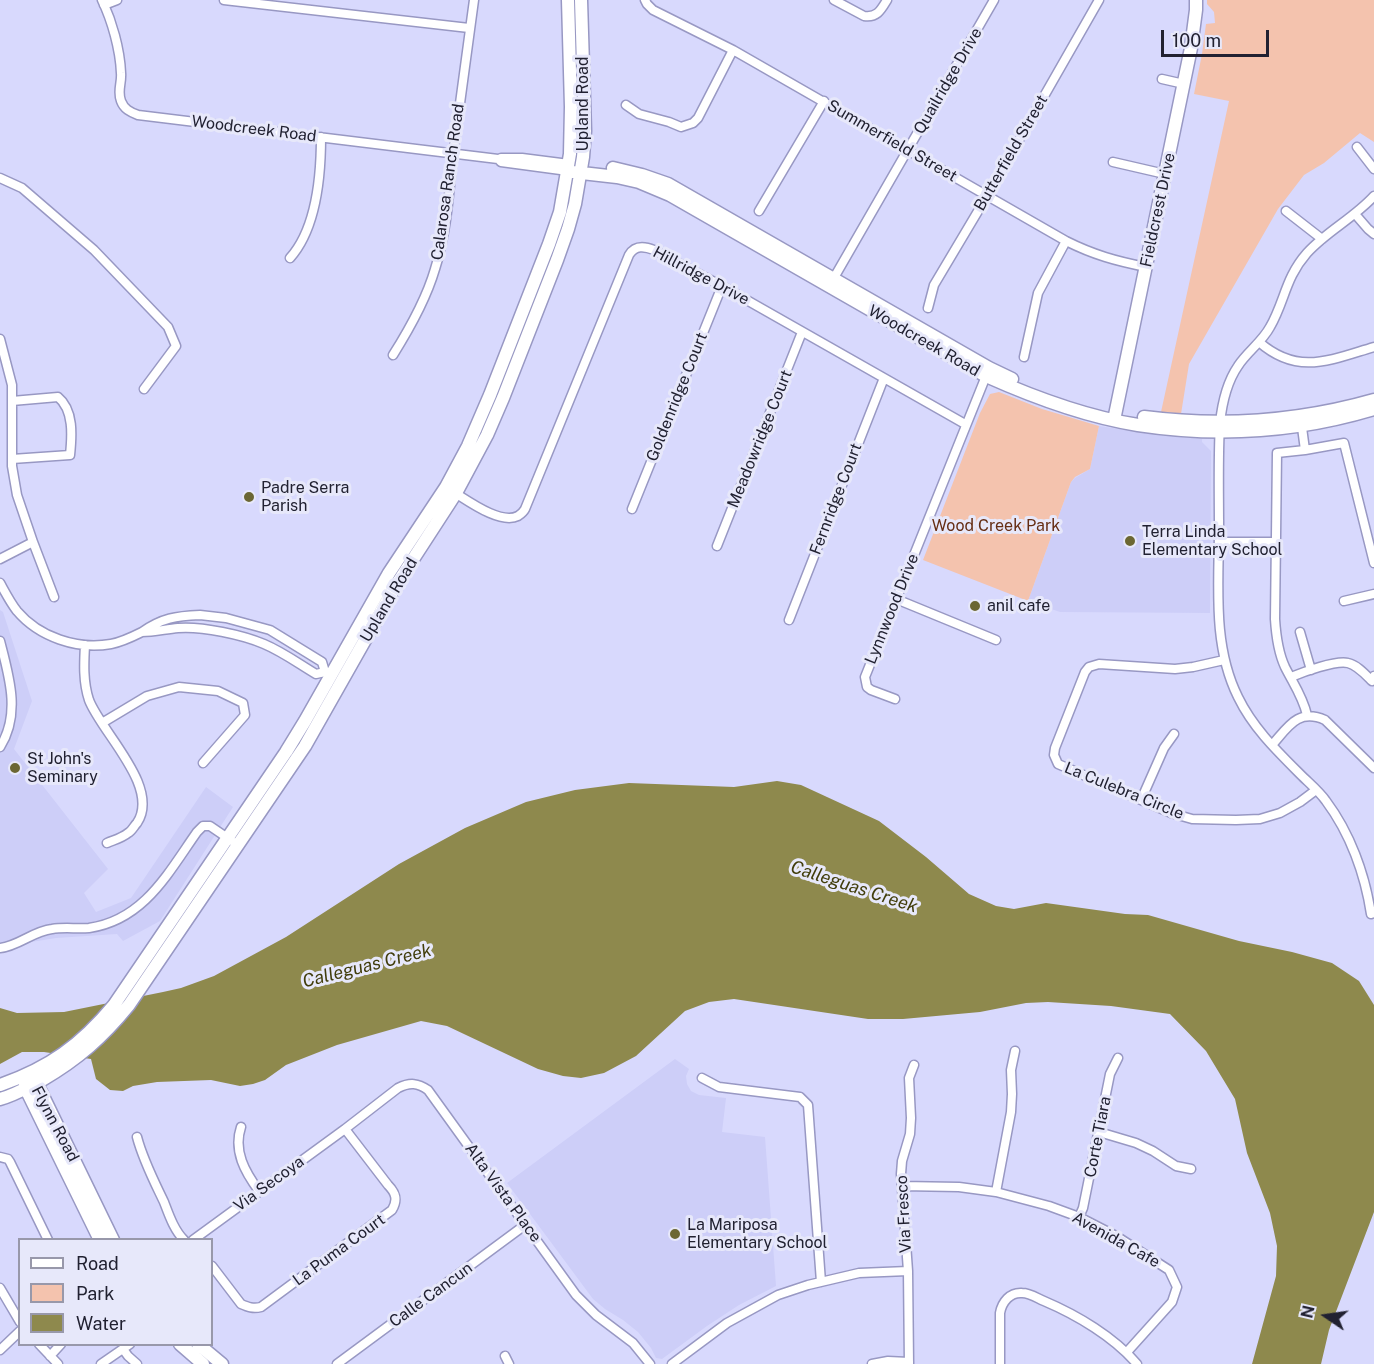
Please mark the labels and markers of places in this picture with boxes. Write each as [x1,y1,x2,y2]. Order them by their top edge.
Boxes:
place label: Padre Serra Parish [261,478,349,516]
marker: Padre Serra Parish [242,490,256,504]
place label: Terra Linda Elementary School [1142,522,1282,560]
marker: Terra Linda Elementary School [1123,534,1137,548]
place label: anil cafe [987,596,1050,616]
marker: anil cafe [968,599,982,613]
place label: St John's Seminary [27,749,98,787]
marker: St John's Seminary [8,761,22,775]
place label: La Mariposa Elementary School [687,1215,827,1253]
marker: La Mariposa Elementary School [668,1227,682,1241]

